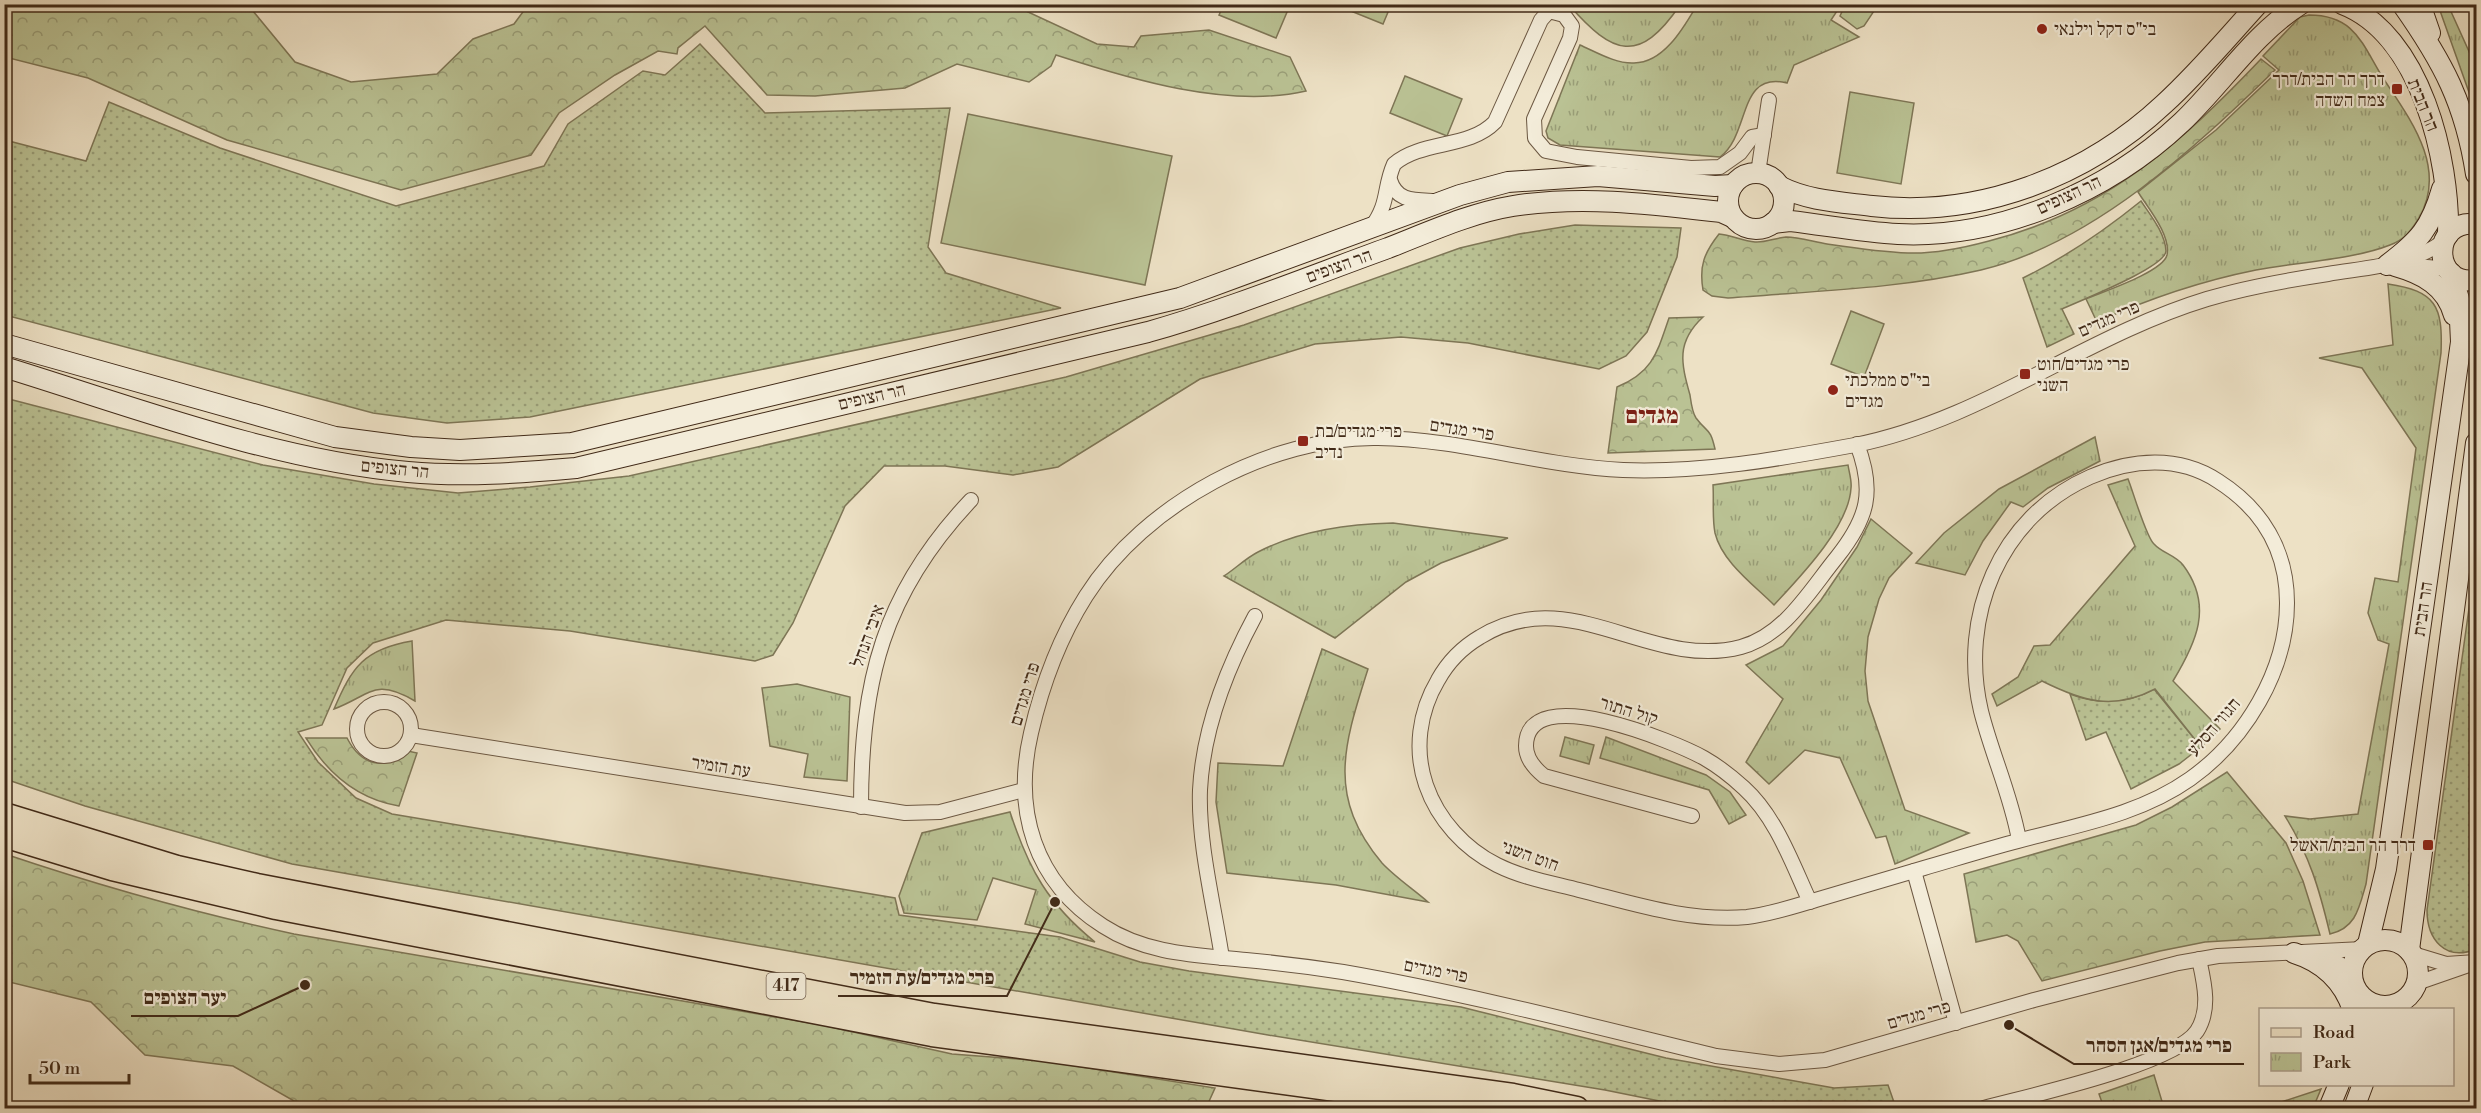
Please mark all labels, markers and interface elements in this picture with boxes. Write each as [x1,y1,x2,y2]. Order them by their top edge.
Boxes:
place label: בי"ס דקל וילנאי [2054,18,2157,41]
marker: בי"ס דקל וילנאי [2035,22,2049,36]
place label: דרך הר הבית/דרך צמח השדה [2272,68,2385,112]
street label: הר הבית [2402,75,2444,135]
marker: דרך הר הבית/דרך צמח השדה [2390,82,2404,96]
street label: הר הצופים [2033,170,2105,220]
street label: הר הצופים [1303,243,1375,289]
street label: פרי מגדים [2075,295,2143,343]
place label: פרי מגדים/חוט השני [2037,353,2130,397]
marker: פרי מגדים/חוט השני [2018,367,2032,381]
place label: בי"ס ממלכתי מגדים [1845,369,1930,413]
street label: הר הצופים [836,378,908,416]
marker: בי"ס ממלכתי מגדים [1826,383,1840,397]
district label: מגדים [1625,401,1679,431]
street label: פרי מגדים [1428,414,1496,446]
place label: פרי מגדים/בת נדיב [1315,420,1402,464]
marker: פרי מגדים/בת נדיב [1296,434,1310,448]
street label: הר הצופים [360,454,430,484]
street label: הר הבית [2408,580,2438,638]
street label: איבי הנחל [846,601,890,671]
street label: פרי מגדים [1005,660,1045,728]
street label: קול התור [1597,691,1661,731]
street label: חגווי הסלע [2182,693,2246,761]
street label: עת הזמיר [690,751,752,783]
place label: דרך הר הבית/האשל [2290,834,2416,857]
street label: חוט השני [1498,835,1562,877]
marker: דרך הר הבית/האשל [2421,838,2435,852]
street label: פרי מגדים [1402,954,1470,988]
callout: פרי מגדים/עת הזמיר [838,958,1007,996]
text: פרי מגדים/עת הזמיר [850,966,994,991]
road number: 417 [766,973,806,999]
callout: יער הצופים [131,978,238,1016]
text: יער הצופים [144,986,226,1011]
street label: פרי מגדים [1885,995,1953,1035]
legend [2259,1008,2454,1086]
text: Road [2313,1021,2356,1044]
callout: פרי מגדים/אגן הסהר [2074,1026,2244,1064]
text: פרי מגדים/אגן הסהר [2086,1034,2232,1059]
scale bar [30,1047,129,1085]
text: Park [2313,1051,2352,1074]
text: 50 m [39,1057,81,1080]

